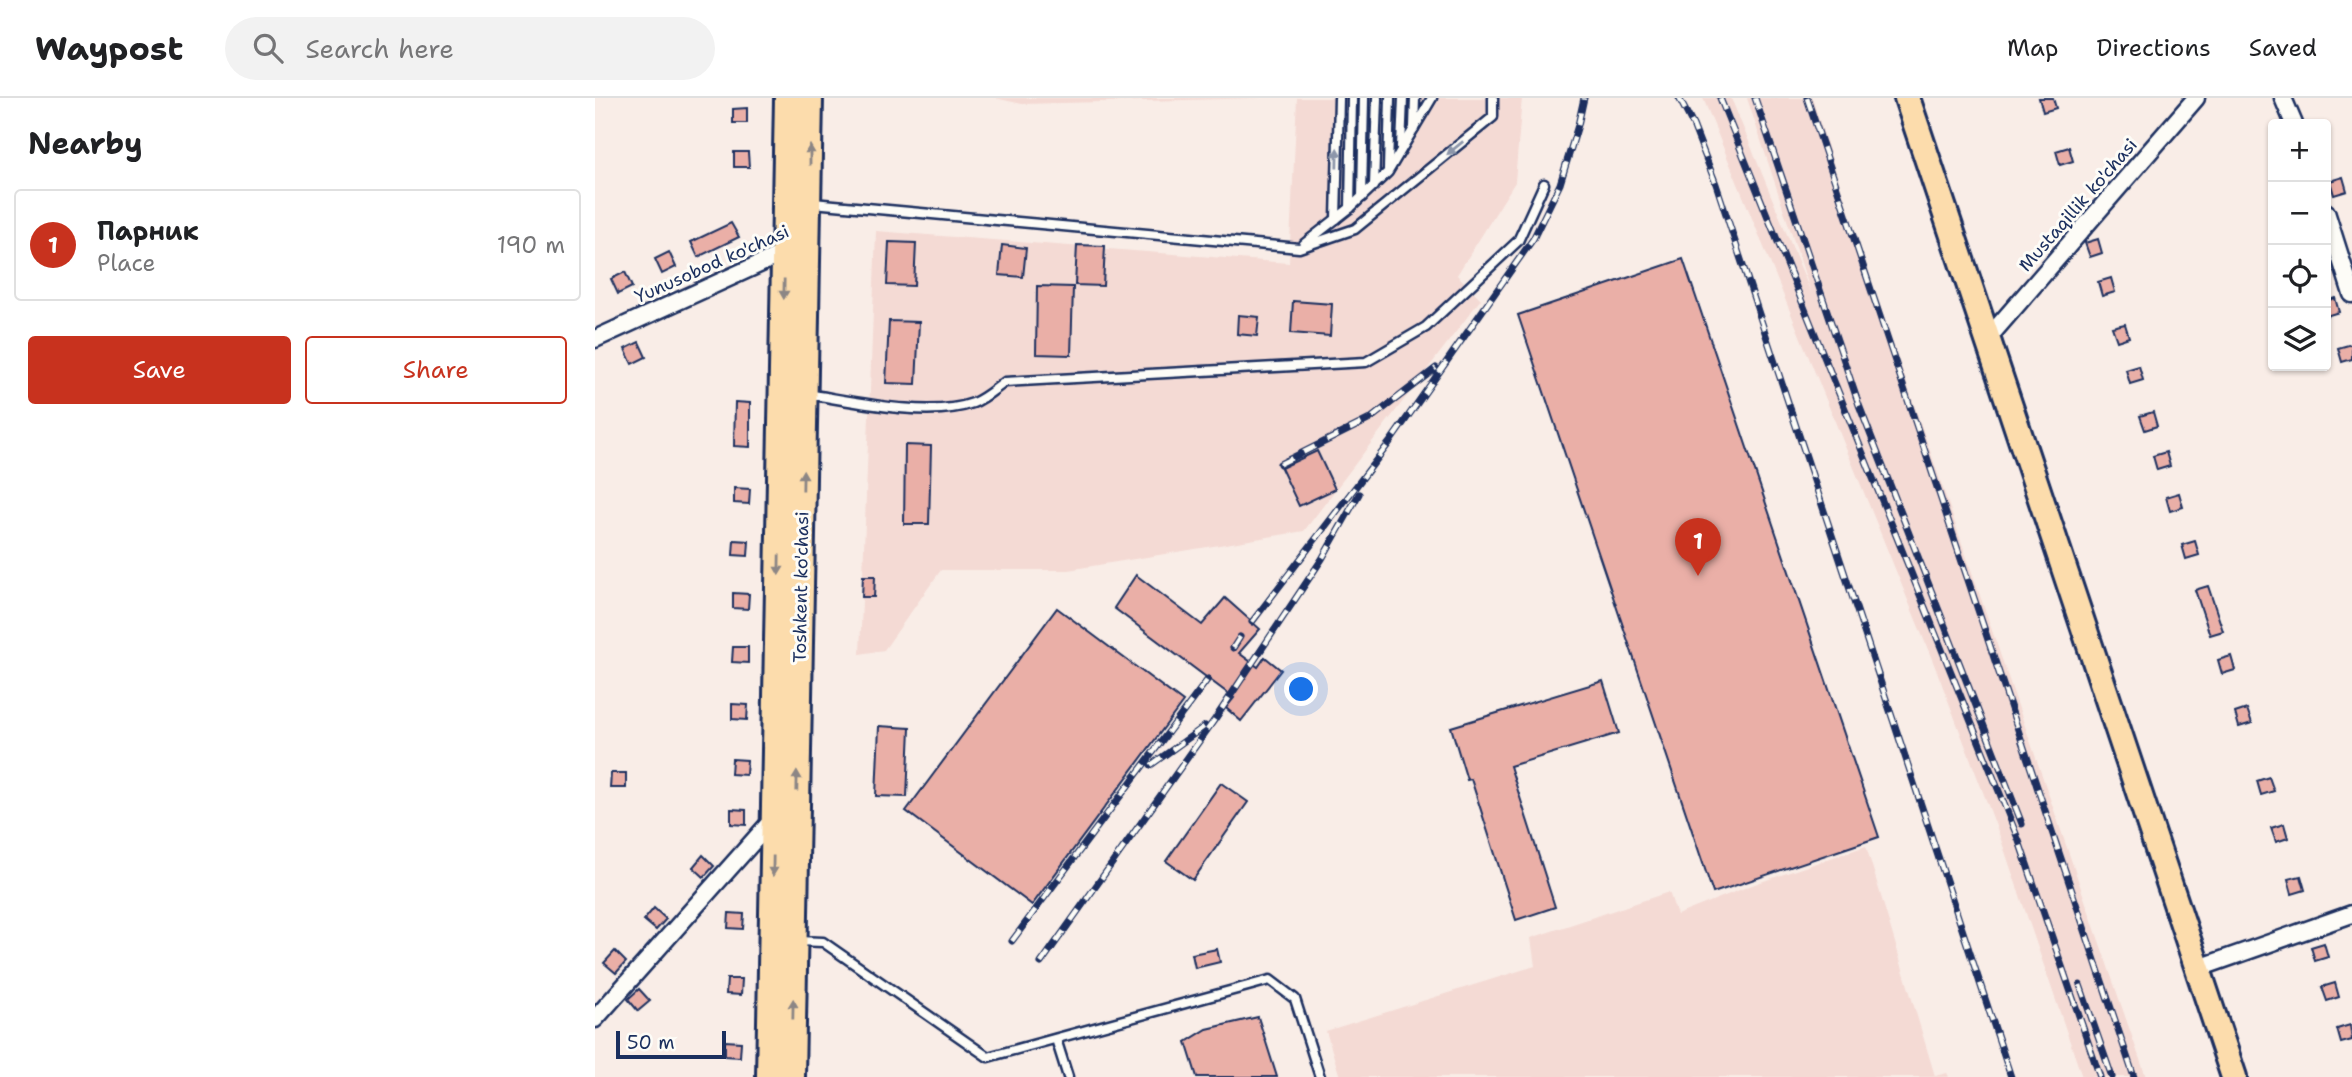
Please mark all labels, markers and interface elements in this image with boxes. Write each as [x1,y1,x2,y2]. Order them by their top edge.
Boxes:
search box [225,17,715,80]
text: Waypost [35,26,183,71]
icon: search [249,29,287,67]
text: Search here [305,31,454,66]
text: Map [2007,32,2058,64]
text: Directions [2096,32,2211,64]
text: Saved [2249,32,2317,64]
map controls [2268,119,2331,371]
button: + [2268,119,2331,182]
text: Nearby [28,123,143,164]
street label: Mustaqillik ko'chasi [2013,133,2143,277]
one-way arrow [1446,140,1463,155]
one-way arrow [804,144,816,166]
one-way arrow [1332,147,1343,169]
button: − [2268,182,2331,245]
text: Парник [97,213,199,248]
street label: Yunusobod ko'chasi [631,219,793,309]
text: 1 [48,230,58,260]
text: 190 m [497,230,565,260]
button: locate [2268,245,2331,308]
text: Place [97,248,156,278]
one-way arrow [778,278,790,300]
button: layers [2268,308,2331,371]
button: Save [28,336,291,404]
button: Share [305,336,567,404]
one-way arrow [797,469,809,491]
street label: Toshkent ko'chasi [788,511,814,663]
pin: 1 [1675,518,1721,576]
one-way arrow [773,554,785,576]
your location [1284,672,1318,706]
one-way arrow [791,770,803,792]
one-way arrow [768,855,779,877]
one-way arrow [787,998,799,1020]
scale bar [616,1028,726,1060]
text: 50 m [627,1030,675,1055]

